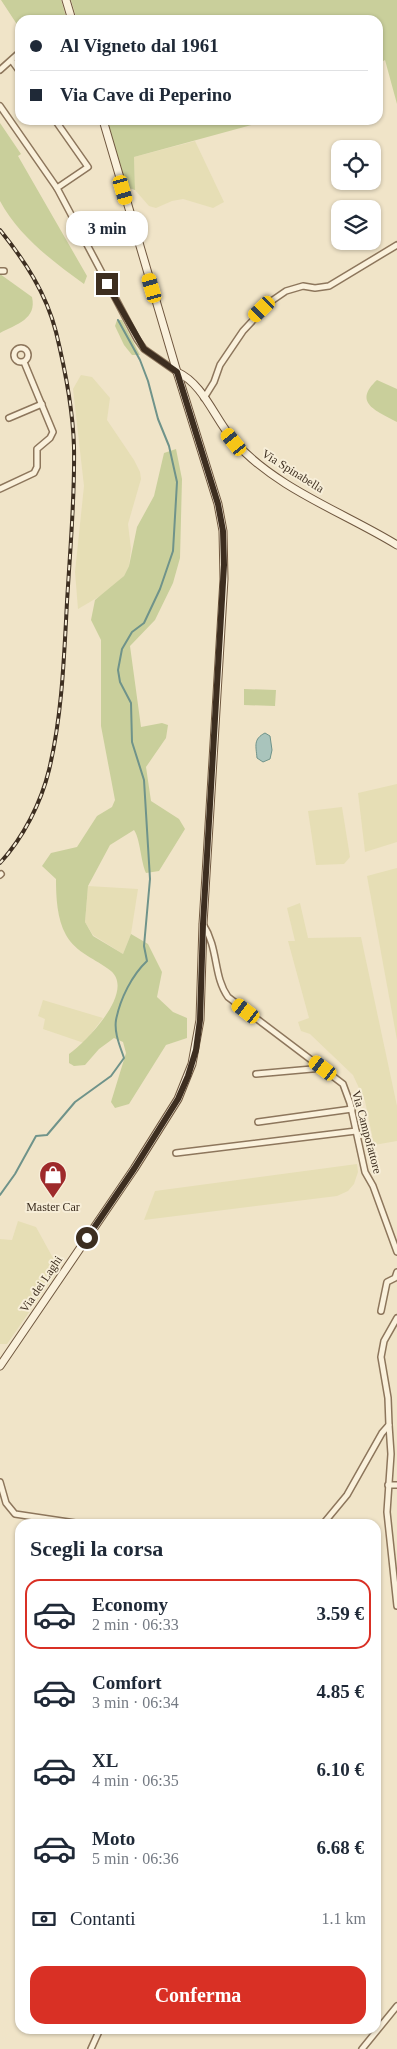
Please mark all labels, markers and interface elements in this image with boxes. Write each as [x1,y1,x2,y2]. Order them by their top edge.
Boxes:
text: Al Vigneto dal 1961 [60,35,219,56]
text: Via Cave di Peperino [60,84,232,105]
map controls [331,140,381,250]
button: locate [331,140,381,190]
car [111,174,134,206]
button: layers [331,200,381,250]
callout: 3 min [66,212,148,246]
text: 3 min [88,220,126,237]
car [140,272,163,304]
route end [96,273,118,295]
car [245,293,278,325]
car [218,426,249,458]
street label: Via Spinabella [259,446,327,496]
car [229,996,262,1026]
car [306,1053,339,1083]
street label: Via Campofattore [349,1089,385,1175]
shop icon: Master Car [38,1160,68,1199]
place label: Master Car [26,1200,80,1214]
route start [76,1227,98,1249]
street label: Via dei Laghi [17,1252,65,1315]
text: Scegli la corsa [30,1536,163,1561]
icon: car [32,1592,77,1637]
text: Economy [92,1594,168,1615]
text: 3.59 € [317,1603,364,1624]
text: 2 min · 06:33 [92,1616,179,1633]
icon: car [32,1670,77,1715]
text: Comfort [92,1672,162,1693]
text: 4.85 € [317,1681,364,1702]
text: 3 min · 06:34 [92,1694,179,1711]
icon: car [32,1748,77,1793]
text: XL [92,1750,118,1771]
text: 6.10 € [317,1759,364,1780]
text: 4 min · 06:35 [92,1772,179,1789]
icon: car [32,1826,77,1871]
text: Moto [92,1828,135,1849]
text: 6.68 € [317,1837,364,1858]
text: 5 min · 06:36 [92,1850,179,1867]
icon: cash [30,1905,58,1933]
text: Contanti [70,1908,135,1929]
text: 1.1 km [322,1910,366,1927]
button: Conferma [30,1966,366,2024]

